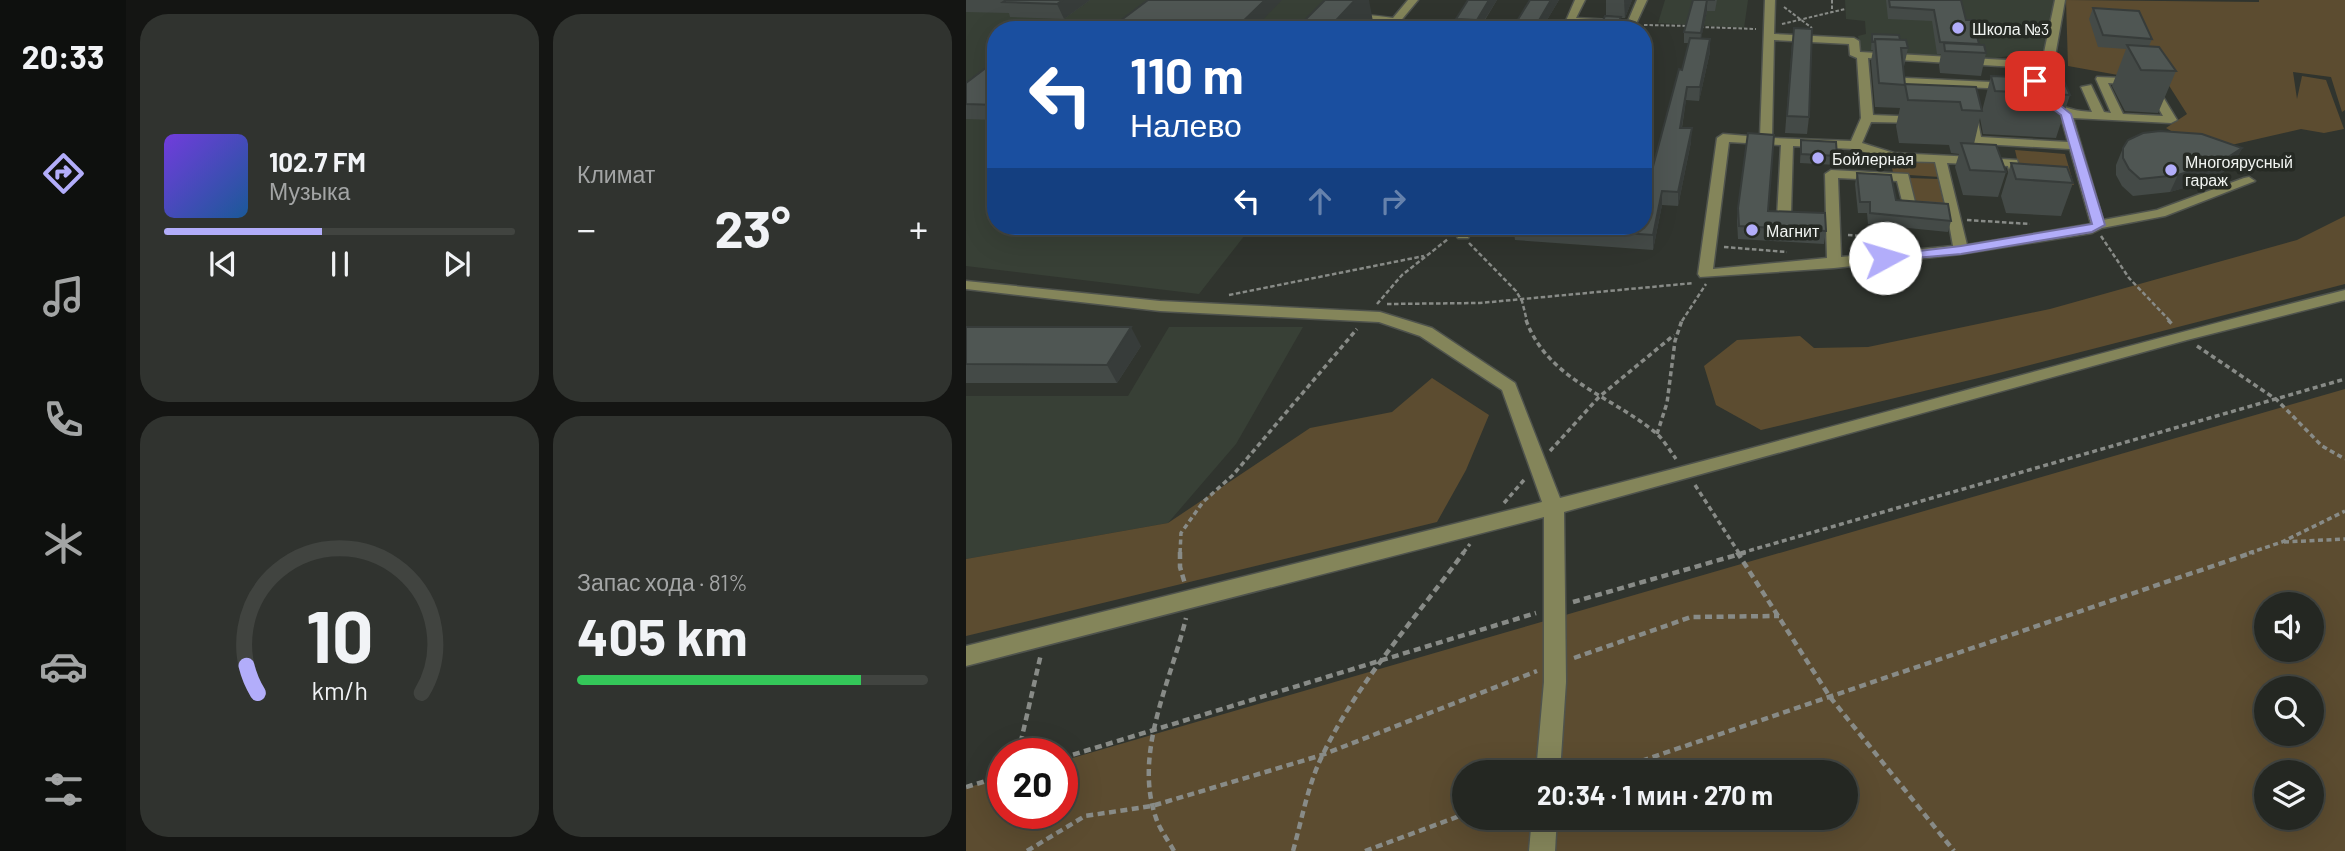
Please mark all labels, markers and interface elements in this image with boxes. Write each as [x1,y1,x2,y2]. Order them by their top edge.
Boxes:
place label: Школа №3 [1972,19,2049,38]
marker: Школа №3 [1950,20,1966,36]
text: 20:33 [22,37,104,75]
text: 110 m [1130,45,1244,104]
icon: left [1015,49,1106,140]
pin [2005,51,2065,111]
icon: arrive [2016,62,2054,100]
text: Налево [1130,105,1242,143]
text: 102.7 FM [269,146,366,177]
icon: directions [39,149,88,198]
place label: Бойлерная [1832,149,1914,168]
marker: Бойлерная [1810,150,1826,166]
place label: Многоярусный гараж [2185,152,2293,189]
text: Климат [577,160,655,188]
marker: Многоярусный гараж [2163,162,2179,178]
text: Музыка [269,177,350,205]
icon: left [1228,182,1266,220]
icon: ahead [1301,182,1339,220]
icon: right [1374,182,1412,220]
text: 23° [714,196,791,258]
text: − [577,205,596,251]
text: + [909,205,928,251]
place label: Магнит [1766,221,1820,240]
position arrow [1848,221,1922,295]
marker: Магнит [1744,222,1760,238]
icon: previous [204,245,242,283]
icon: pause [321,245,359,283]
icon: next [438,245,476,283]
icon: music [39,272,88,321]
icon: phone [39,395,88,444]
icon: climate [39,519,88,568]
text: Запас хода · 81% [577,568,748,596]
text: 10 [306,590,373,678]
map controls [2254,592,2324,830]
button: sound [2254,592,2324,662]
text: 405 km [577,604,748,666]
icon: car [39,642,88,691]
text: km/h [311,674,368,704]
button: search [2254,676,2324,746]
speed limit sign: 20 [987,738,1078,829]
button: layers [2254,760,2324,830]
icon: filters [39,765,88,814]
text: 20:34 · 1 мин · 270 m [1537,779,1773,810]

